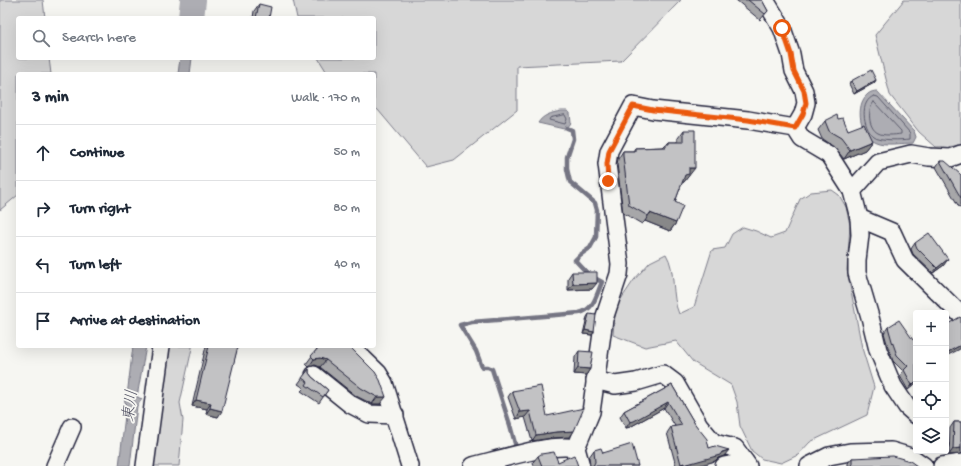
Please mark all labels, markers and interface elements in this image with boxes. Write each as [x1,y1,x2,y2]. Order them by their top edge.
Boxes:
search box [16,16,376,60]
route start [773,19,791,37]
icon: search [30,27,52,49]
text: Search here [62,29,136,47]
text: 3 min [32,88,69,108]
text: Walk · 170 m [291,91,360,106]
icon: ahead [32,142,54,164]
text: Continue [70,144,124,162]
text: 50 m [333,145,360,160]
route end [599,172,617,190]
icon: right [32,198,54,220]
text: Turn right [70,200,130,218]
text: 80 m [333,201,360,216]
icon: left [32,254,54,276]
text: Turn left [70,256,121,274]
text: 40 m [334,257,360,272]
icon: arrive [32,310,54,332]
map controls [913,310,949,454]
button: + [913,310,949,346]
text: Arrive at destination [70,312,200,330]
button: − [913,346,949,382]
button: locate [913,382,949,418]
water label: 東川 [120,389,143,423]
button: layers [913,418,949,454]

